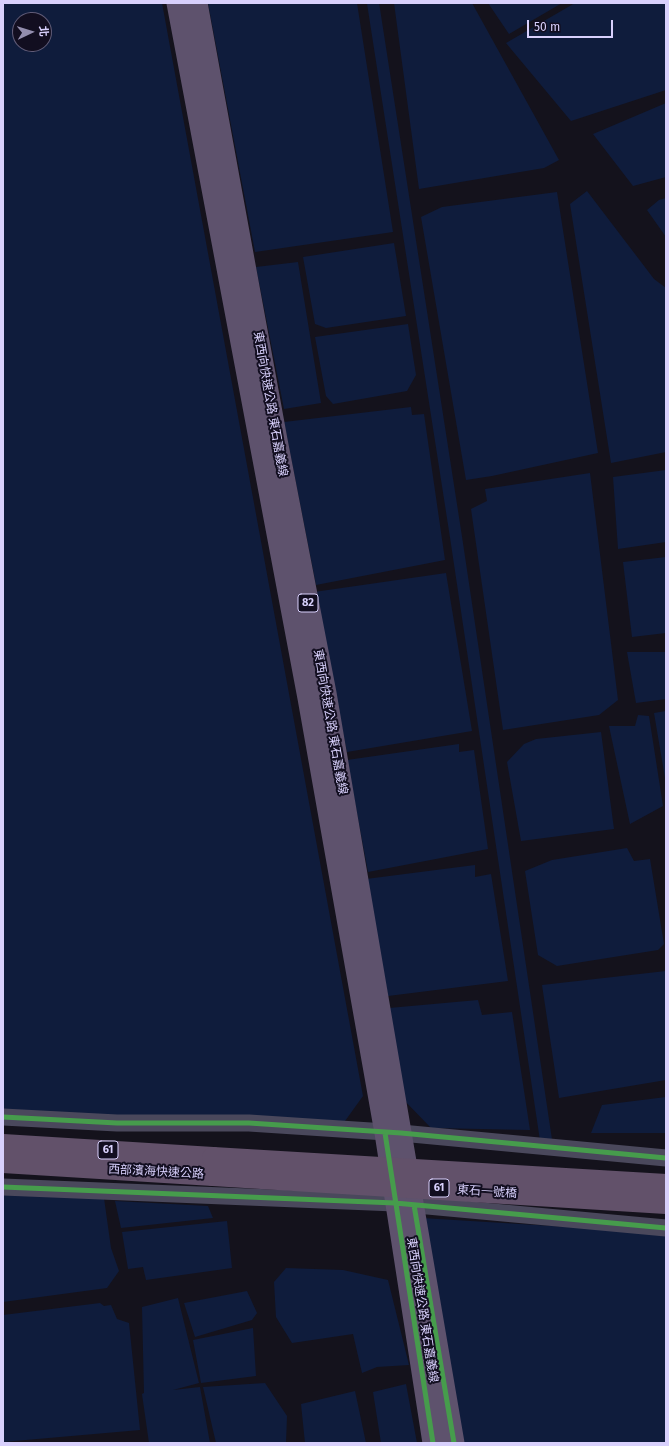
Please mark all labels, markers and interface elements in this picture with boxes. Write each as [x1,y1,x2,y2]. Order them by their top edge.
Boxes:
north arrow [12,12,52,52]
scale bar [529,12,615,38]
text: 50 m [534,20,560,34]
text: 北 [37,25,50,37]
street label: 東西向快速公路 東石嘉義線 [250,330,290,478]
road number: 82 [298,594,318,612]
street label: 東西向快速公路 東石嘉義線 [310,648,350,796]
road number: 61 [98,1141,118,1159]
street label: 西部濱海快速公路 [108,1162,204,1182]
road number: 61 [429,1179,449,1197]
street label: 東石一號橋 [457,1183,517,1201]
street label: 東西向快速公路 東石嘉義線 [403,1236,441,1384]

